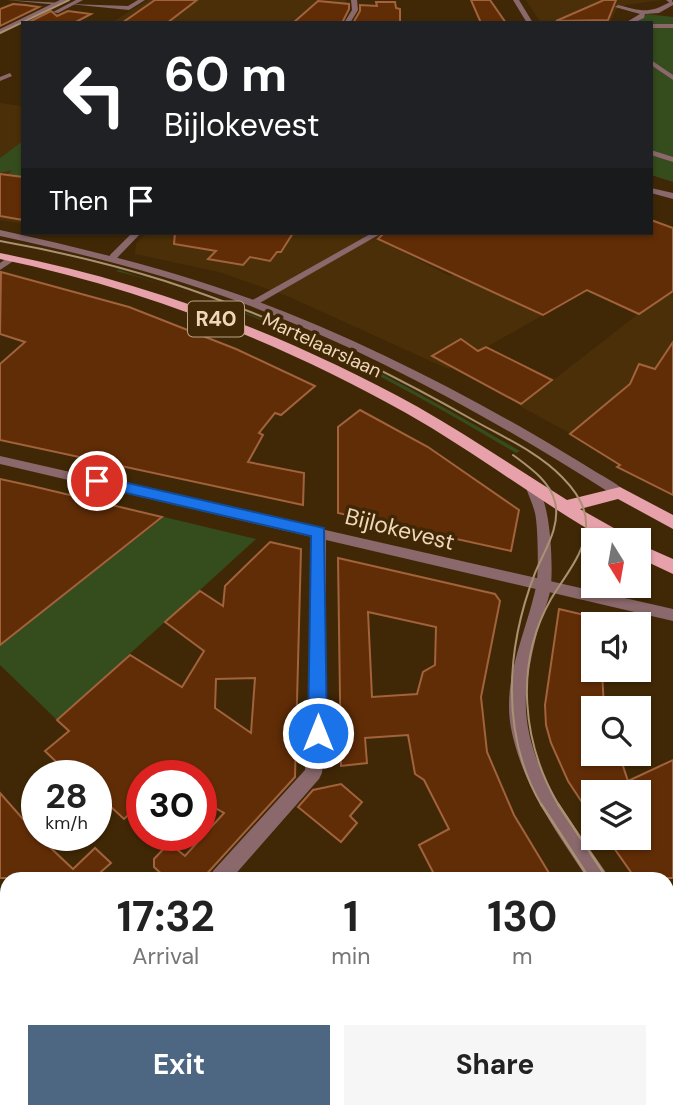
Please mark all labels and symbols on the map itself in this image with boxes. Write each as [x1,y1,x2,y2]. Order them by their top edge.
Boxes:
road number: R40 [188,302,244,336]
street label: Martelaarslaan [258,306,386,384]
pin [67,451,127,511]
street label: Bijlokevest [342,501,458,557]
north arrow [581,528,651,598]
position arrow [281,696,355,770]
speed limit sign: 30 [126,760,217,851]

